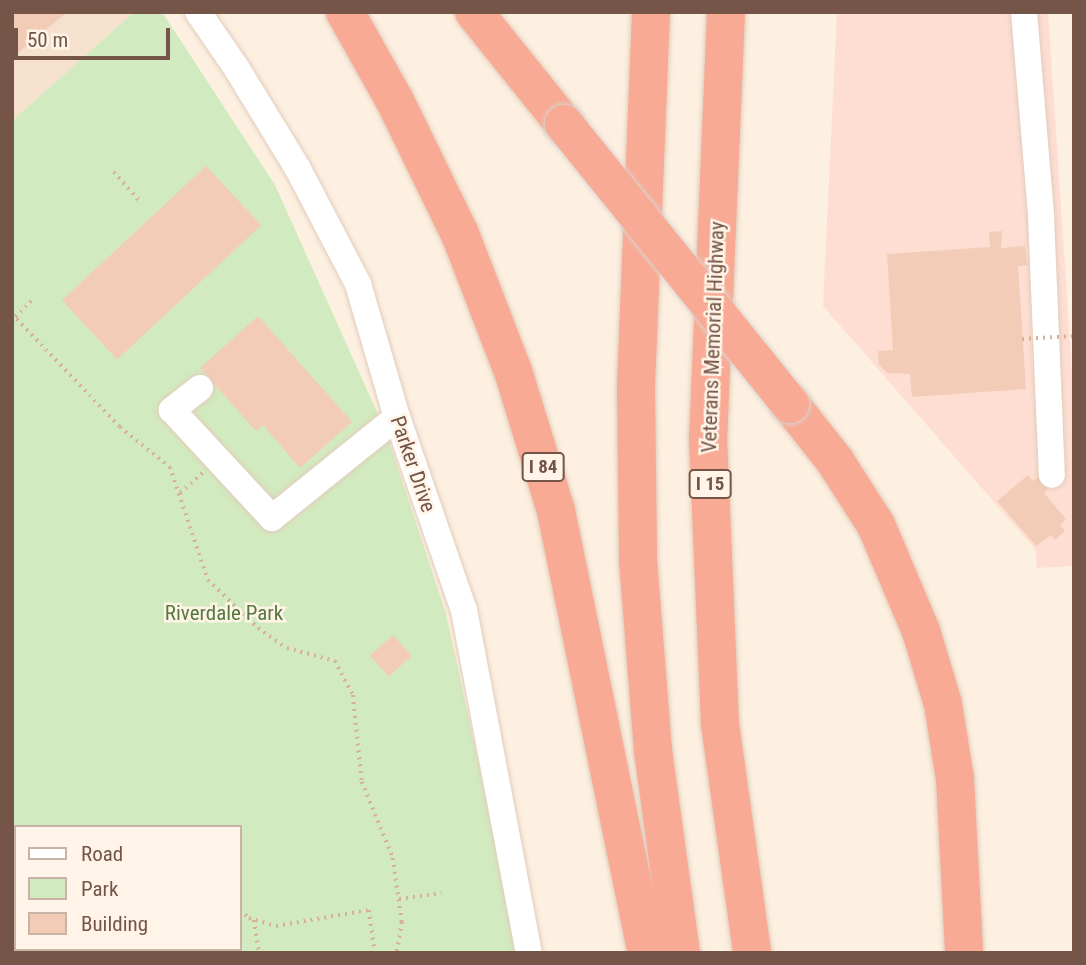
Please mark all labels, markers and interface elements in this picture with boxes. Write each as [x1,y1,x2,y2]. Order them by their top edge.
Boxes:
scale bar [18,14,173,58]
text: 50 m [27,28,68,52]
street label: Veterans Memorial Highway [696,221,730,453]
street label: Parker Drive [385,413,441,515]
road number: I 84 [520,452,566,482]
road number: I 15 [687,468,733,499]
park label: Riverdale Park [165,600,283,626]
legend [14,825,242,951]
text: Road [81,842,123,866]
text: Park [81,877,118,901]
text: Building [81,912,148,936]

